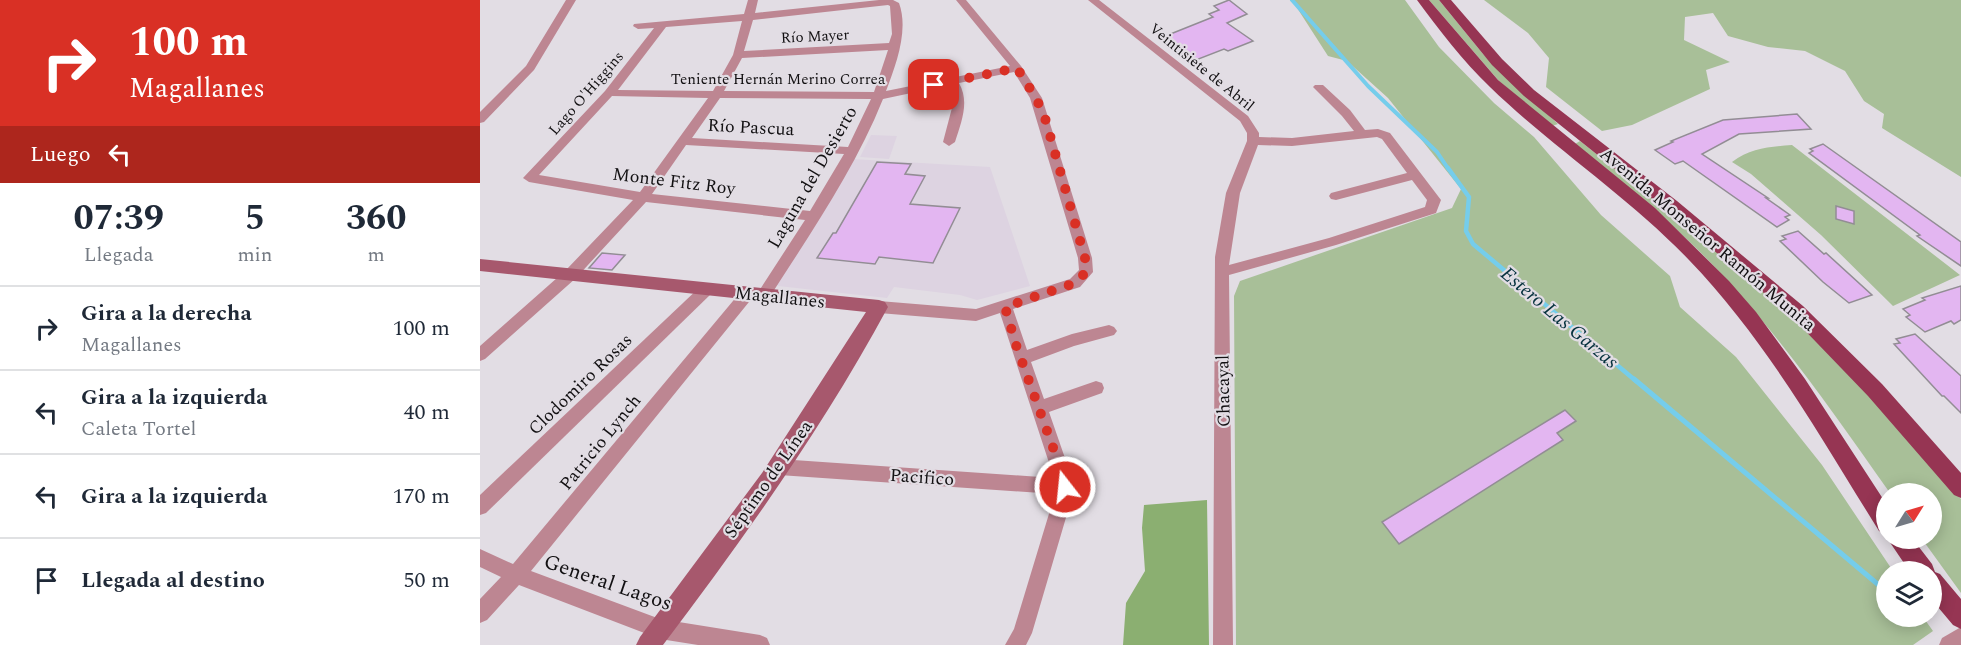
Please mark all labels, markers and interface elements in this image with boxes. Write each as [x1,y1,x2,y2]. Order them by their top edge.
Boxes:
text: 100 m [129,11,248,74]
street label: Veintisiete de Abril [1144,18,1259,117]
street label: Río Mayer [780,23,850,50]
icon: right [30,24,108,102]
street label: Lago O'Higgins [543,46,630,141]
pin [908,59,959,110]
text: Magallanes [129,68,265,110]
street label: Teniente Hernán Merino Correa [671,68,886,91]
icon: arrive [917,68,950,101]
street label: Laguna del Desierto [761,101,864,253]
street label: Río Pascua [707,112,795,143]
text: Luego [30,138,91,171]
icon: left [103,138,136,171]
street label: Avenida Monseñor Ramón Munita [1594,141,1822,338]
street label: Monte Fitz Roy [611,161,738,203]
text: 07:39 [73,191,164,246]
text: 5 [245,191,265,246]
text: 360 [346,191,406,246]
text: Llegada [84,240,154,270]
text: min [237,240,272,270]
text: m [368,240,385,270]
water label: Estero Las Garzas [1494,259,1625,376]
street label: Magallanes [733,279,826,316]
text: Gira a la derecha [81,297,252,330]
icon: right [30,312,63,345]
text: 100 m [393,312,450,345]
street label: Clodomiro Rosas [522,327,639,441]
text: Magallanes [81,330,182,360]
street label: Chacayal [1209,355,1238,427]
text: Gira a la izquierda [81,381,268,414]
street label: Patricio Lynch [553,388,648,496]
icon: left [30,396,63,429]
text: 40 m [404,396,450,429]
text: Caleta Tortel [81,414,196,444]
street label: Séptimo de Línea [718,414,819,544]
position arrow [1033,455,1097,519]
street label: Pacifico [889,462,955,493]
icon: left [30,480,63,513]
text: Gira a la izquierda [81,480,268,513]
text: 170 m [393,480,450,513]
north arrow [1876,483,1942,549]
map controls [1876,483,1942,627]
street label: General Lagos [539,546,676,620]
button: layers [1876,561,1942,627]
icon: arrive [30,564,63,597]
text: Llegada al destino [81,564,265,597]
text: 50 m [404,564,450,597]

